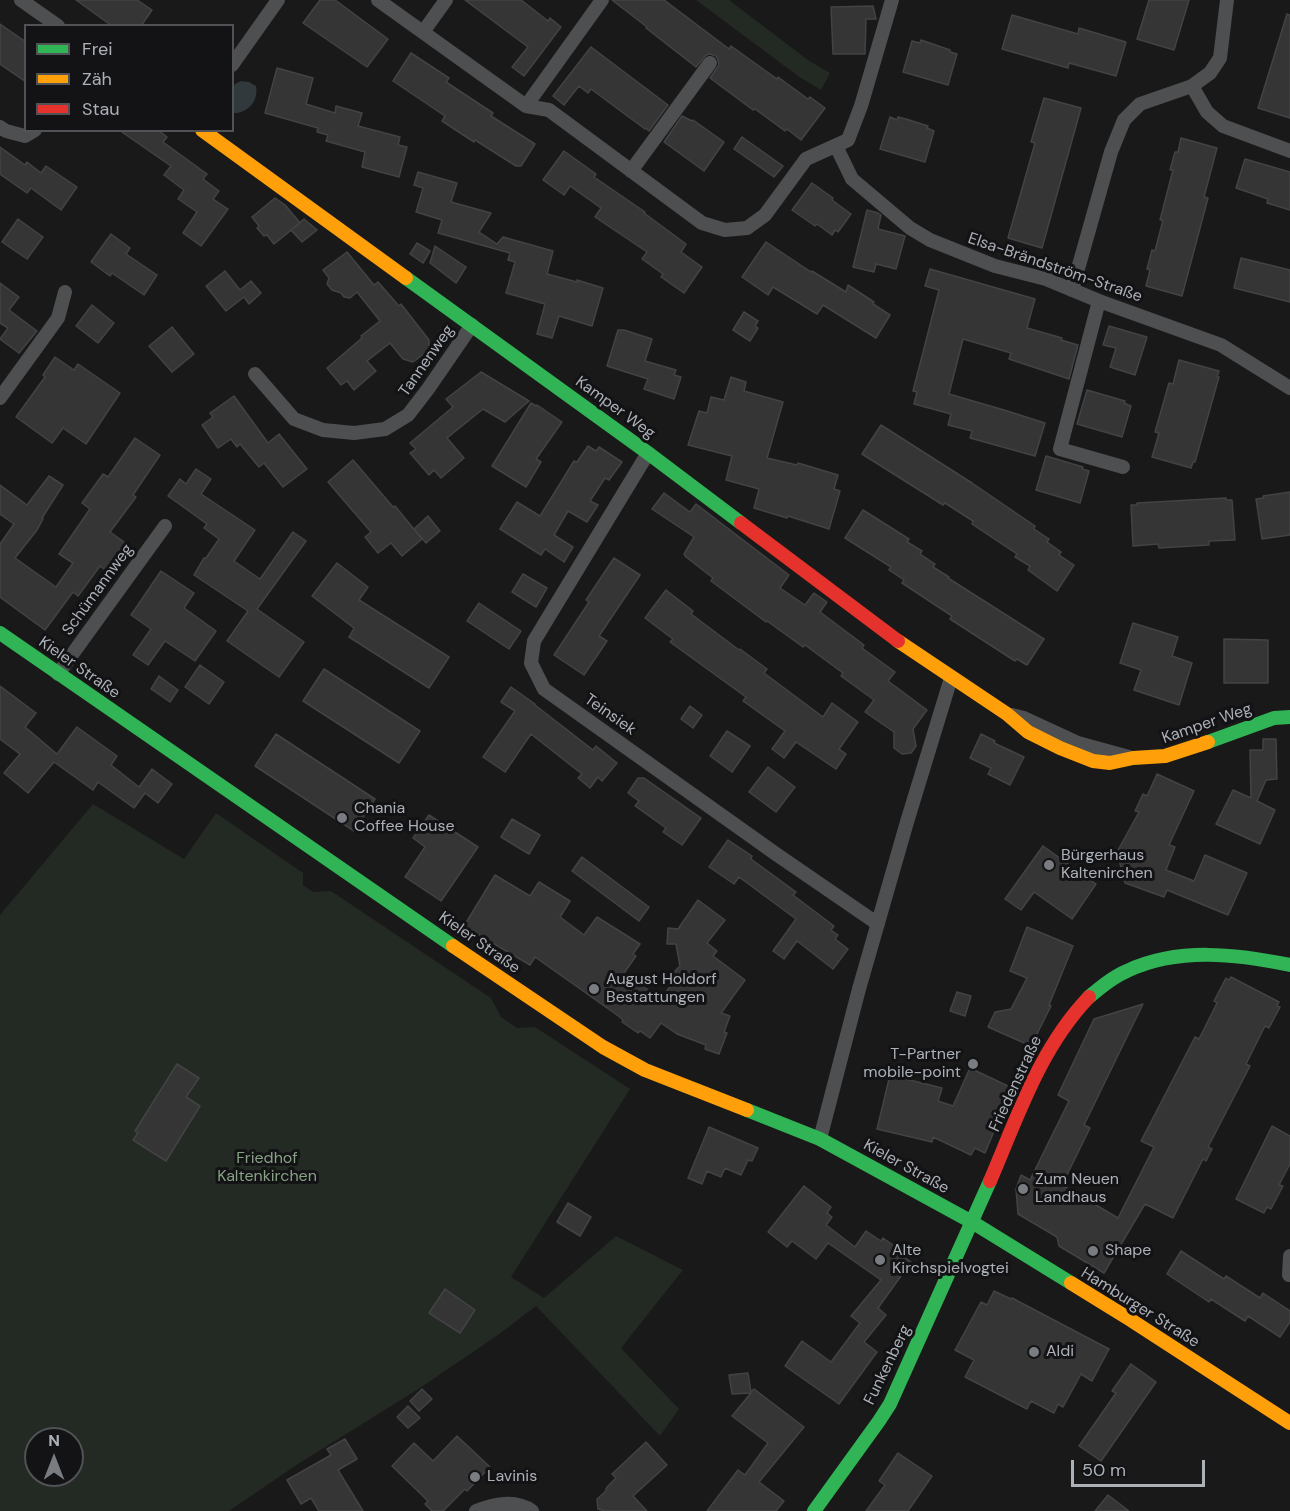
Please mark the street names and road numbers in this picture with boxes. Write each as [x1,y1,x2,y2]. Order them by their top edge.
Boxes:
street label: Elsa-Brändström-Straße [965,229,1145,307]
street label: Tannenweg [395,321,459,401]
street label: Kamper Weg [571,373,659,443]
street label: Schümannweg [58,541,138,639]
street label: Kieler Straße [35,633,123,703]
street label: Teinsiek [580,690,640,740]
street label: Kamper Weg [1159,700,1255,748]
street label: Kieler Straße [435,908,523,978]
street label: Friedenstraße [985,1033,1047,1135]
street label: Kieler Straße [860,1136,952,1198]
street label: Hamburger Straße [1077,1264,1203,1352]
street label: Funkenberg [860,1322,916,1408]

